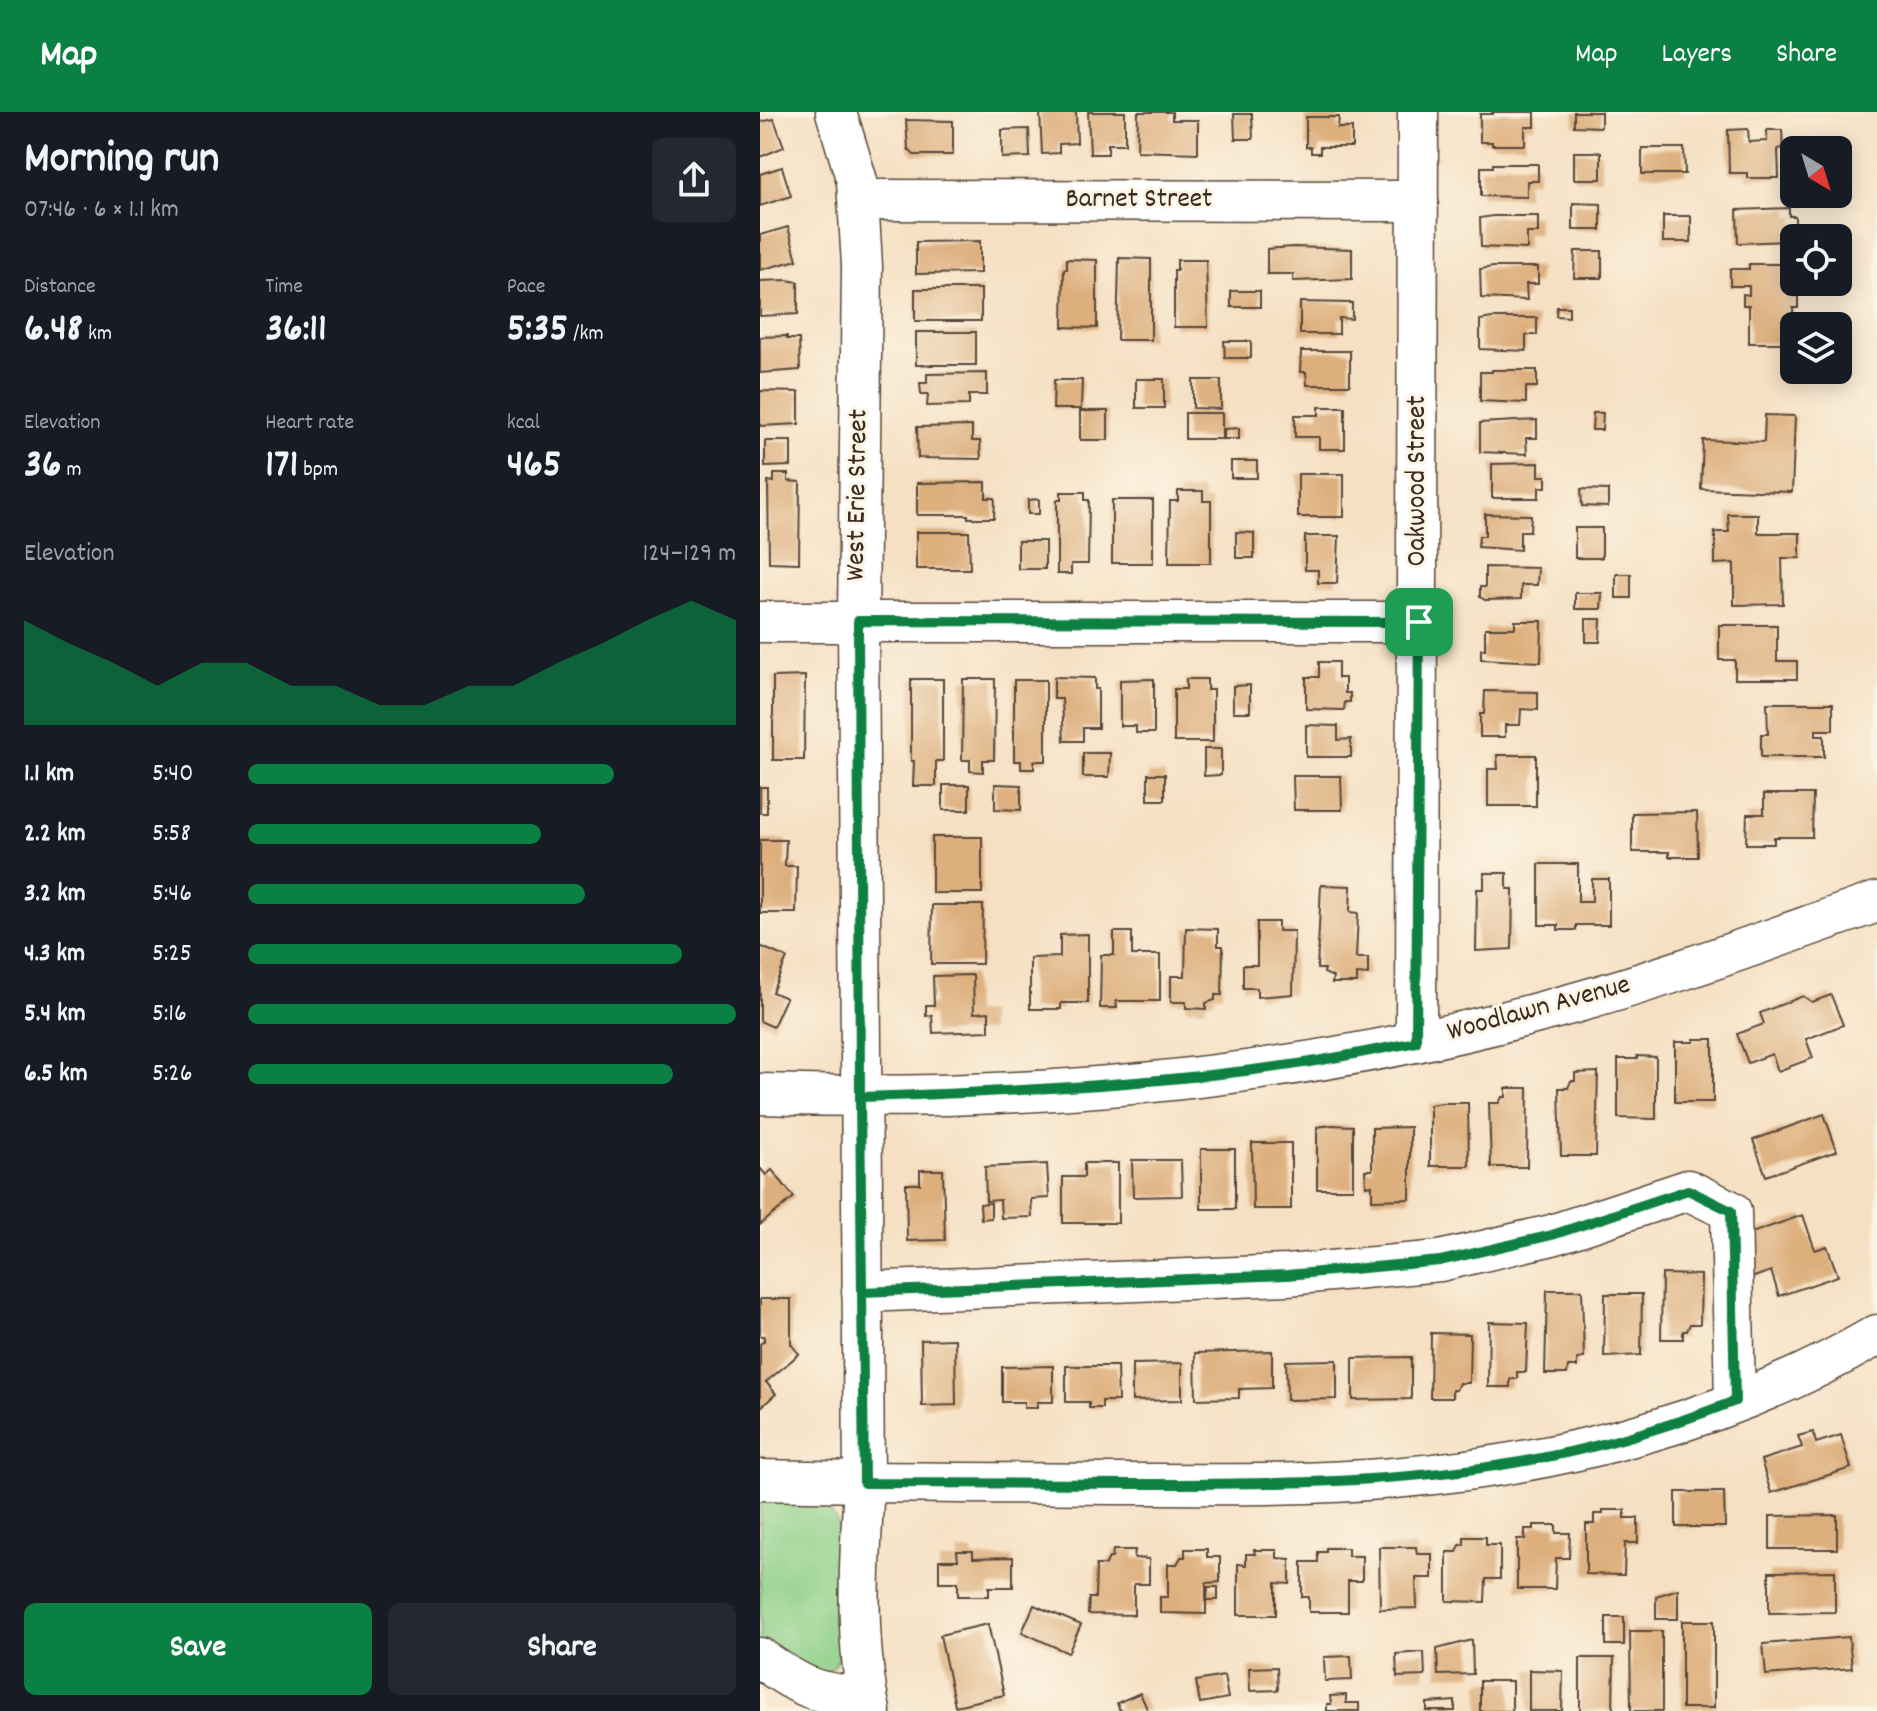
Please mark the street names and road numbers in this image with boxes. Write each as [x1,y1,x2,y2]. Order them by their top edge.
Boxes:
street label: Barnet Street [1066,181,1212,221]
street label: Oakwood Street [1399,395,1439,567]
street label: West Erie Street [838,409,880,581]
street label: Woodlawn Avenue [1443,966,1635,1054]

